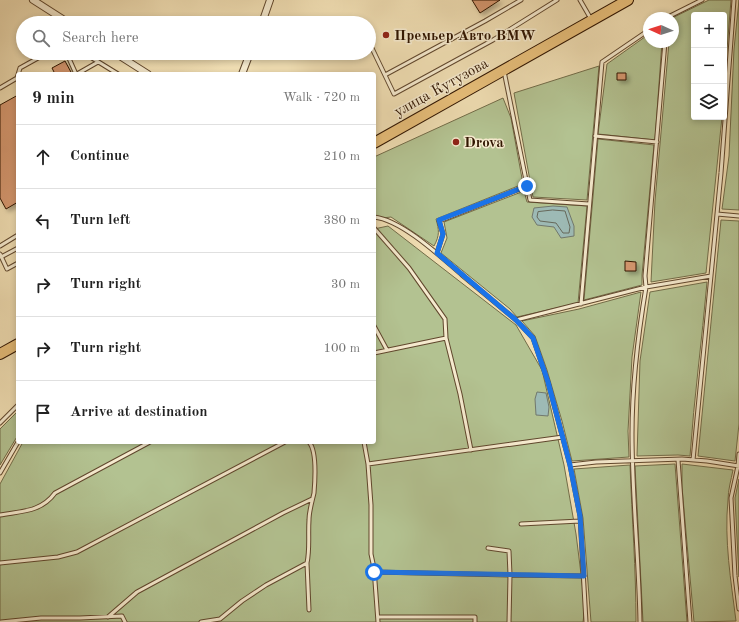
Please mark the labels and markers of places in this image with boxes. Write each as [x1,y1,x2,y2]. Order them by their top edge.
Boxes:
place label: Премьер Авто BMW [394,29,536,44]
marker: Премьер Авто BMW [381,30,391,40]
place label: Drova [464,136,504,151]
marker: Drova [451,137,461,147]

